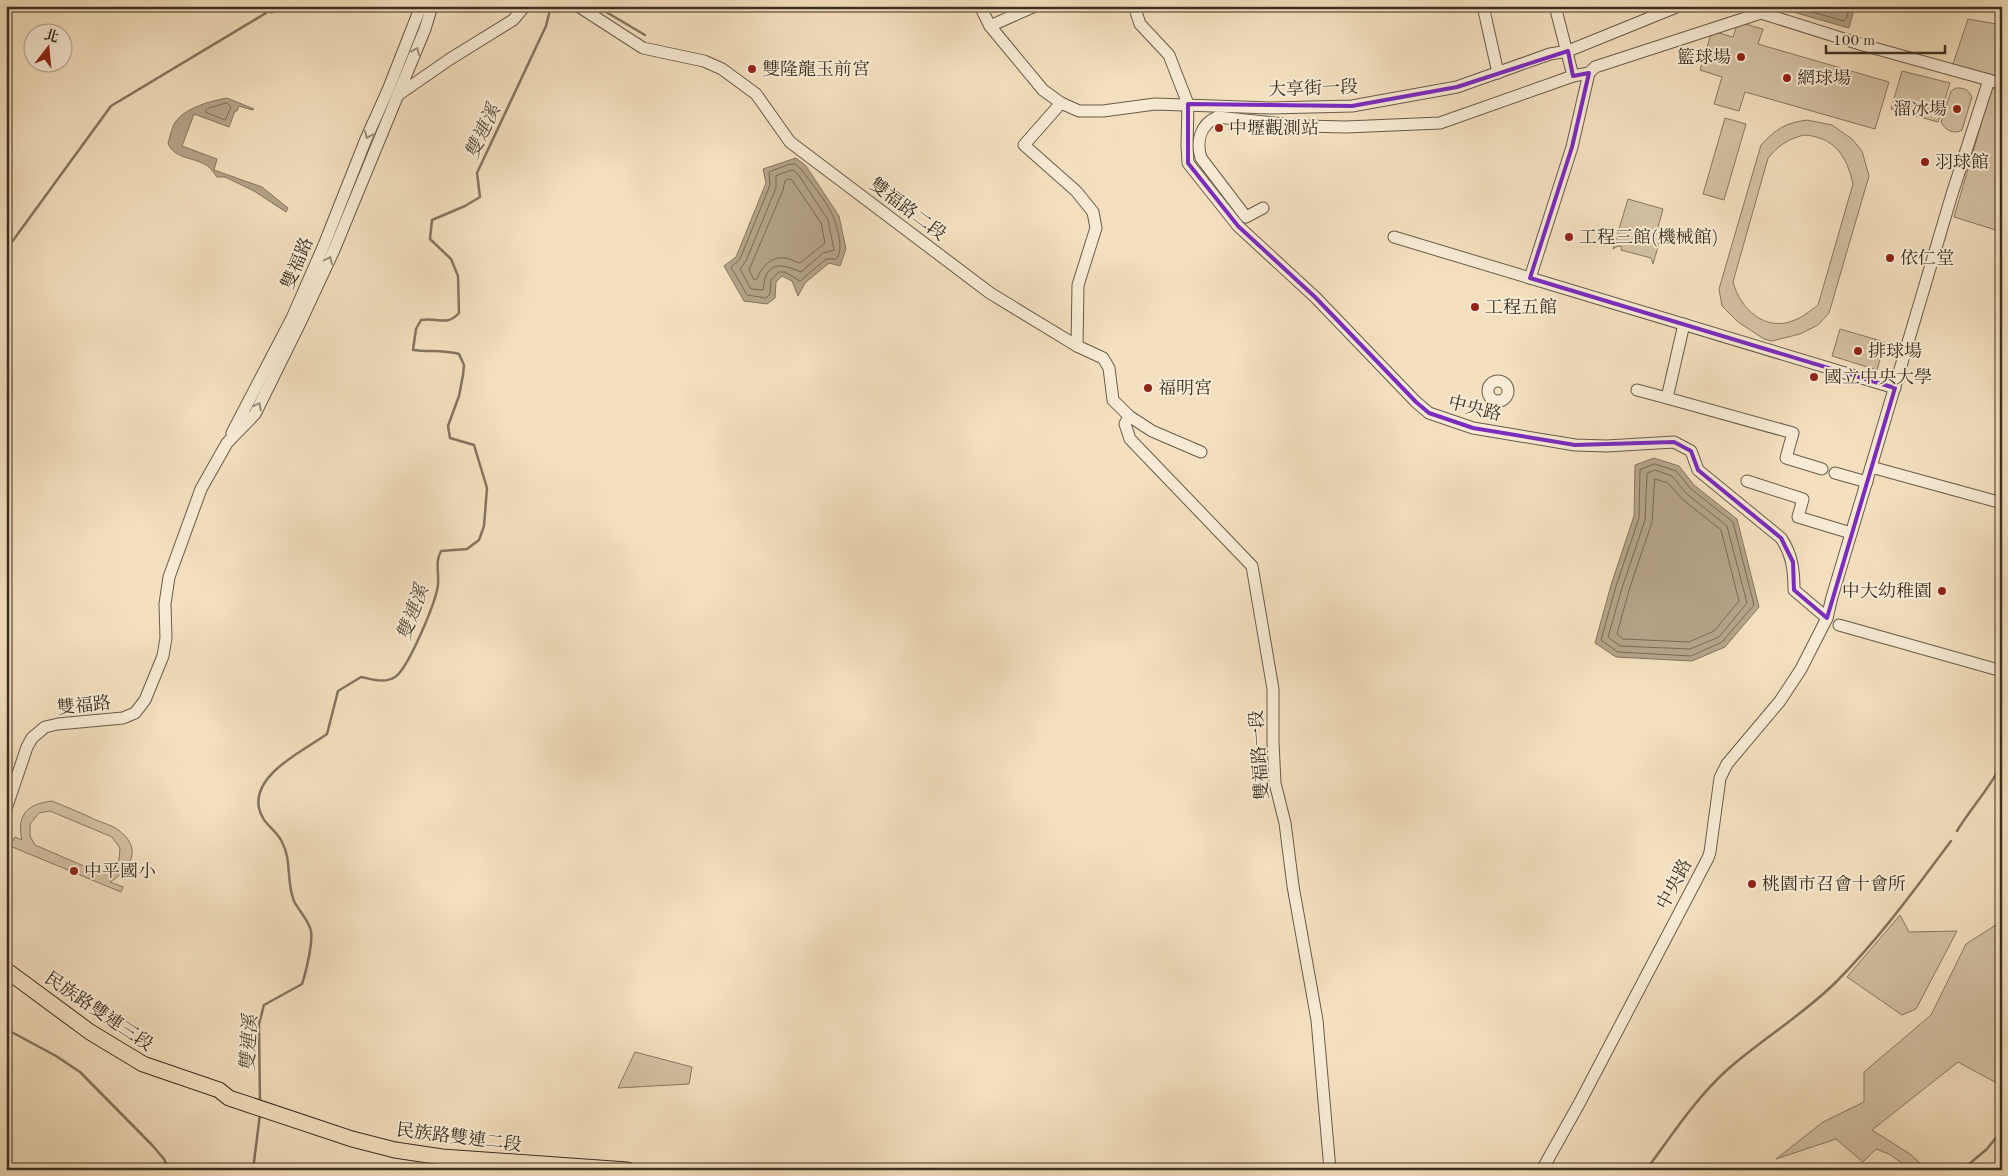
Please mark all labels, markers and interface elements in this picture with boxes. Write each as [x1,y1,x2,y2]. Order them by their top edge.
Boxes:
north arrow [22,22,72,72]
scale bar [1826,22,1944,54]
text: 北 [43,27,60,45]
text: 100 m [1833,34,1875,49]
one-way arrow [409,47,420,56]
place label: 籃球場 [1677,47,1731,67]
marker: 籃球場 [1735,51,1747,63]
place label: 雙隆龍玉前宮 [762,59,870,79]
marker: 雙隆龍玉前宮 [746,63,758,75]
place label: 網球場 [1797,68,1851,88]
marker: 網球場 [1781,72,1793,84]
street label: 大享街一段 [1268,76,1358,100]
water label: 雙連溪 [461,99,506,162]
place label: 溜冰場 [1893,99,1947,119]
marker: 溜冰場 [1951,103,1963,115]
place label: 中壢觀測站 [1229,118,1319,138]
marker: 中壢觀測站 [1213,122,1225,134]
one-way arrow [363,130,374,139]
place label: 羽球館 [1935,152,1989,172]
marker: 羽球館 [1919,156,1931,168]
street label: 雙福路二段 [866,174,950,244]
place label: 工程三館(機械館) [1579,227,1718,247]
marker: 工程三館(機械館) [1563,231,1575,243]
street label: 雙福路 [277,234,317,292]
place label: 依仁堂 [1900,248,1954,268]
marker: 依仁堂 [1884,252,1896,264]
one-way arrow [323,256,333,265]
place label: 工程五館 [1485,297,1557,317]
marker: 工程五館 [1469,301,1481,313]
place label: 排球場 [1868,341,1922,361]
marker: 排球場 [1852,345,1864,357]
place label: 國立中央大學 [1824,367,1932,387]
marker: 國立中央大學 [1808,371,1820,383]
place label: 福明宮 [1158,378,1212,398]
marker: 福明宮 [1142,382,1154,394]
street label: 中央路 [1446,392,1504,424]
one-way arrow [252,403,262,412]
water label: 雙連溪 [393,580,434,643]
place label: 中大幼稚園 [1842,581,1932,601]
marker: 中大幼稚園 [1936,585,1948,597]
street label: 雙福路 [56,692,112,718]
street label: 雙福路一段 [1246,709,1272,801]
street label: 中央路 [1652,855,1696,913]
place label: 中平國小 [84,861,156,881]
marker: 中平國小 [68,865,80,877]
place label: 桃園市召會十會所 [1762,874,1906,894]
marker: 桃園市召會十會所 [1746,878,1758,890]
street label: 民族路雙連三段 [41,967,157,1055]
water label: 雙連溪 [237,1012,262,1072]
street label: 民族路雙連二段 [395,1119,523,1155]

